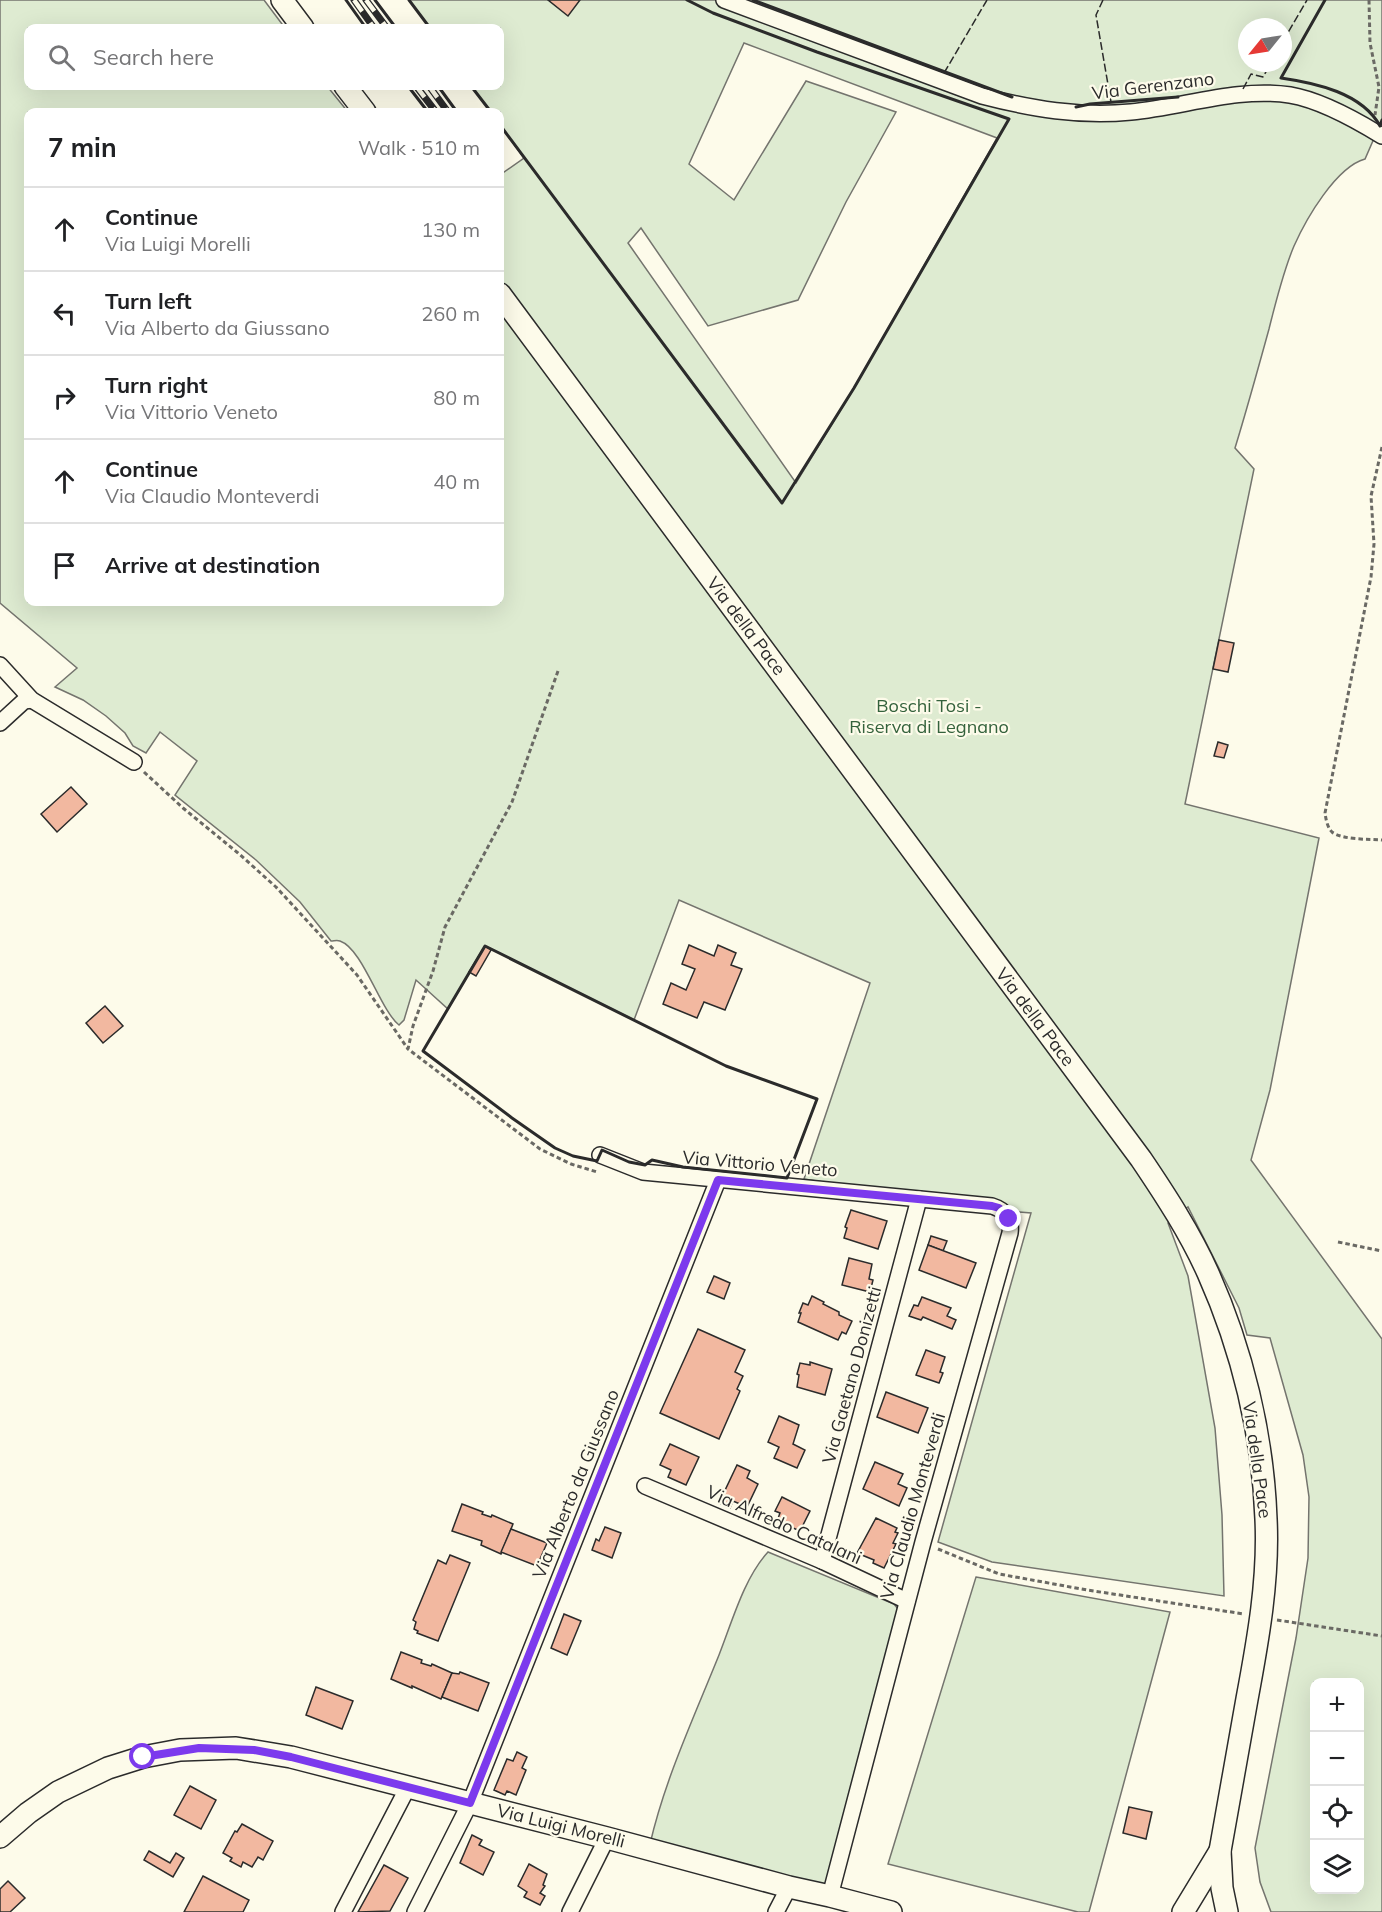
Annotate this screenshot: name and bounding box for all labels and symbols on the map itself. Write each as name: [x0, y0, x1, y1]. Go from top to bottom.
north arrow: [1238, 18, 1292, 72]
street label: Via Gerenzano: [1091, 67, 1215, 104]
street label: Via della Pace: [702, 572, 791, 680]
park label: Boschi Tosi - Riserva di Legnano: [849, 694, 1009, 738]
street label: Via della Pace: [991, 963, 1080, 1071]
street label: Via Vittorio Veneto: [682, 1145, 839, 1182]
route end: [995, 1205, 1021, 1231]
street label: Via Gaetano Donizetti: [817, 1284, 886, 1466]
street label: Via Alberto da Giussano: [527, 1386, 624, 1582]
street label: Via della Pace: [1238, 1400, 1277, 1520]
street label: Via Claudio Monteverdi: [875, 1410, 950, 1602]
street label: Via Alfredo Catalani: [703, 1480, 866, 1569]
route start: [129, 1743, 155, 1769]
street label: Via Luigi Morelli: [495, 1798, 628, 1853]

